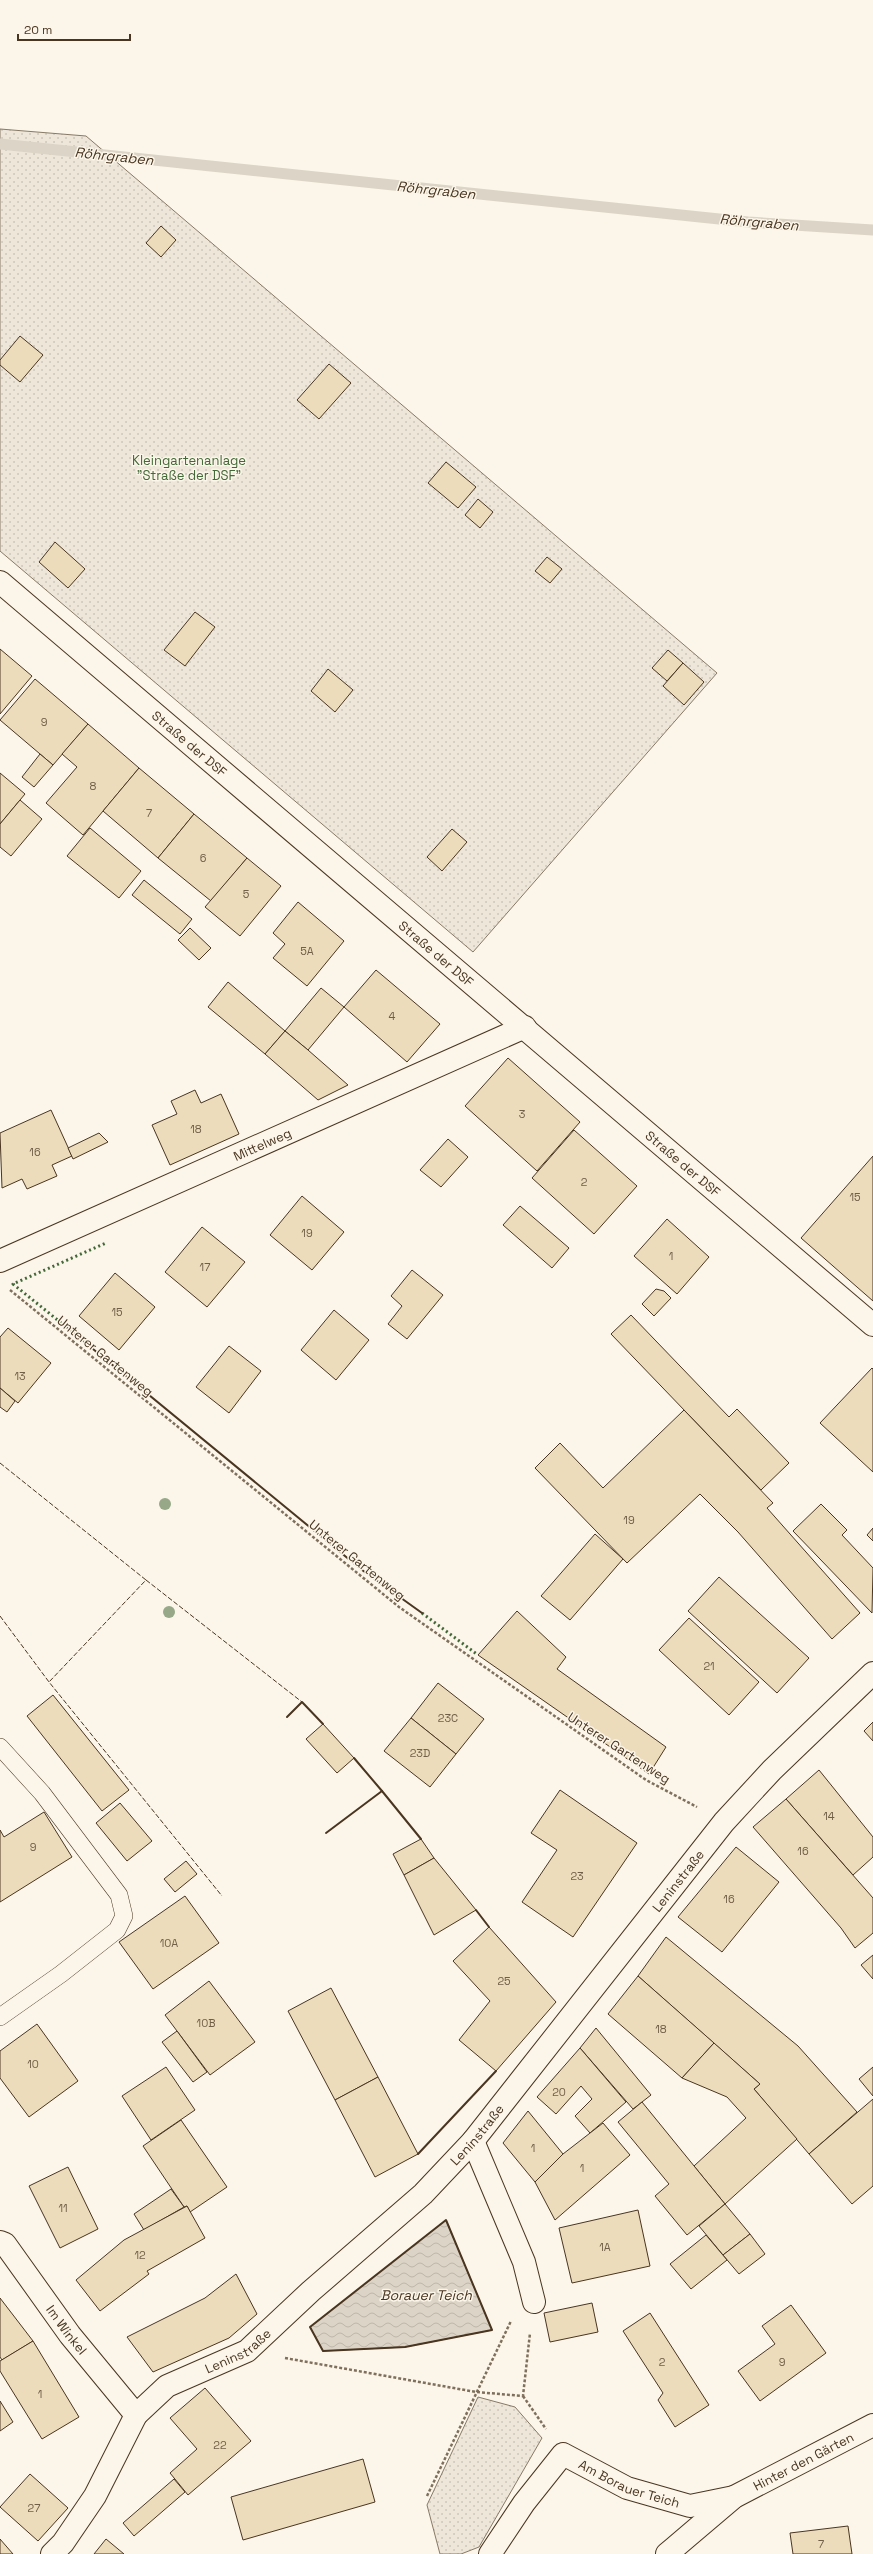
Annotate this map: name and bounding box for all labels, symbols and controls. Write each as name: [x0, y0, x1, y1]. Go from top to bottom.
scale bar: [18, 16, 130, 42]
text: 20 m: [24, 22, 52, 38]
water label: Röhrgraben: [74, 143, 155, 169]
water label: Röhrgraben: [396, 177, 477, 203]
water label: Röhrgraben: [719, 210, 800, 234]
park label: Kleingartenanlage "Straße der DSF": [132, 452, 246, 484]
street label: Straße der DSF: [149, 707, 231, 780]
house number: 9: [41, 715, 48, 729]
house number: 8: [90, 779, 97, 793]
house number: 7: [146, 806, 152, 820]
house number: 6: [200, 851, 207, 865]
house number: 5: [243, 887, 250, 901]
street label: Straße der DSF: [395, 917, 477, 990]
house number: 5A: [300, 944, 314, 958]
house number: 4: [389, 1009, 396, 1023]
house number: 3: [519, 1107, 526, 1121]
house number: 18: [190, 1122, 202, 1136]
street label: Mittelweg: [230, 1124, 294, 1165]
street label: Straße der DSF: [642, 1127, 724, 1200]
house number: 16: [29, 1145, 41, 1159]
house number: 2: [581, 1175, 588, 1189]
house number: 15: [849, 1190, 861, 1204]
house number: 19: [301, 1226, 313, 1240]
house number: 1: [669, 1249, 673, 1263]
house number: 17: [200, 1260, 210, 1274]
house number: 15: [111, 1305, 123, 1319]
street label: Unterer Gartenweg: [53, 1312, 157, 1400]
house number: 13: [14, 1369, 26, 1383]
house number: 19: [623, 1513, 635, 1527]
street label: Unterer Gartenweg: [305, 1516, 409, 1604]
house number: 21: [703, 1659, 715, 1673]
street label: Unterer Gartenweg: [564, 1708, 674, 1788]
house number: 23C: [438, 1711, 458, 1725]
house number: 23D: [410, 1746, 430, 1760]
house number: 14: [823, 1809, 835, 1823]
house number: 9: [30, 1840, 37, 1854]
house number: 16: [797, 1844, 809, 1858]
street label: Leninstraße: [648, 1846, 708, 1915]
house number: 23: [570, 1869, 584, 1883]
house number: 16: [723, 1892, 735, 1906]
house number: 10A: [160, 1936, 178, 1950]
house number: 25: [497, 1974, 511, 1988]
house number: 10B: [197, 2016, 215, 2030]
house number: 18: [655, 2022, 667, 2036]
house number: 10: [27, 2057, 39, 2071]
house number: 20: [552, 2085, 566, 2099]
street label: Leninstraße: [446, 2101, 507, 2169]
house number: 1: [531, 2141, 535, 2155]
house number: 1: [580, 2161, 584, 2175]
house number: 11: [58, 2201, 68, 2215]
house number: 1A: [599, 2240, 611, 2254]
house number: 12: [134, 2248, 146, 2262]
water label: Borauer Teich: [380, 2286, 472, 2304]
street label: Im Winkel: [43, 2302, 91, 2358]
street label: Leninstraße: [202, 2325, 274, 2377]
house number: 2: [659, 2355, 666, 2369]
house number: 9: [779, 2355, 786, 2369]
house number: 1: [38, 2387, 42, 2401]
street label: Hinter den Gärten: [750, 2428, 857, 2494]
house number: 22: [213, 2438, 227, 2452]
street label: Am Borauer Teich: [576, 2455, 682, 2511]
house number: 27: [28, 2501, 40, 2515]
house number: 7: [818, 2537, 824, 2551]

